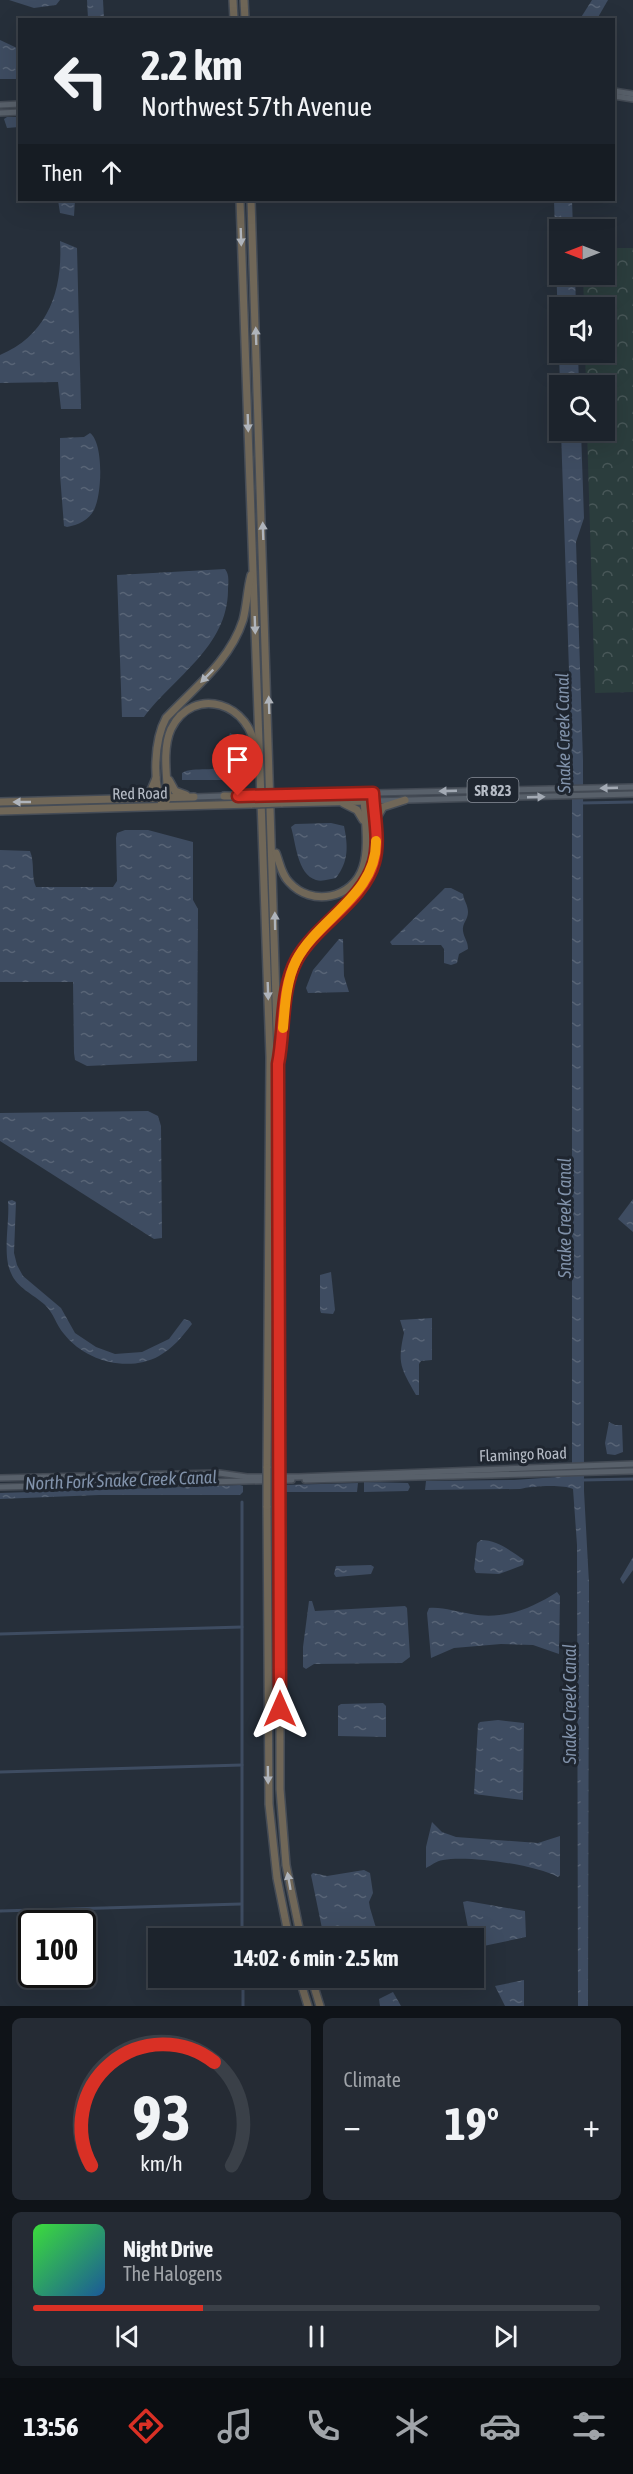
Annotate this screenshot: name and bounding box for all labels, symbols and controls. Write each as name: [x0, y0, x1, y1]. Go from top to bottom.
text: 2.2 km: [141, 41, 242, 89]
icon: left: [42, 42, 120, 120]
text: Northwest 57th Avenue: [141, 91, 372, 122]
icon: ahead: [95, 156, 128, 189]
text: Then: [42, 160, 83, 186]
north arrow: [549, 219, 615, 285]
map controls: [549, 219, 615, 441]
one-way arrow: [237, 228, 246, 247]
button: sound: [549, 297, 615, 363]
one-way arrow: [252, 326, 261, 345]
button: search: [549, 375, 615, 441]
one-way arrow: [243, 414, 252, 433]
one-way arrow: [258, 521, 268, 540]
one-way arrow: [250, 615, 260, 634]
one-way arrow: [200, 668, 214, 683]
water label: Snake Creek Canal: [551, 673, 575, 794]
one-way arrow: [264, 695, 273, 714]
pin: [212, 734, 263, 796]
icon: arrive: [221, 743, 254, 776]
road number: SR 823: [468, 778, 518, 802]
one-way arrow: [600, 783, 619, 792]
street label: Red Road: [112, 784, 168, 802]
one-way arrow: [439, 786, 458, 796]
one-way arrow: [526, 792, 545, 802]
one-way arrow: [12, 797, 31, 807]
one-way arrow: [270, 912, 280, 931]
one-way arrow: [263, 981, 272, 1000]
water label: Snake Creek Canal: [554, 1158, 575, 1279]
street label: Flamingo Road: [479, 1443, 567, 1466]
water label: North Fork Snake Creek Canal: [25, 1466, 217, 1494]
water label: Snake Creek Canal: [559, 1644, 580, 1765]
position arrow: [248, 1677, 312, 1741]
one-way arrow: [263, 1765, 273, 1784]
one-way arrow: [284, 1871, 293, 1890]
speed limit sign: 100: [18, 1910, 96, 1988]
text: 14:02 · 6 min · 2.5 km: [233, 1945, 399, 1971]
text: Climate: [344, 2068, 401, 2091]
text: 93: [132, 2082, 191, 2153]
text: 19°: [444, 2098, 499, 2150]
text: −: [344, 2106, 361, 2144]
text: +: [583, 2106, 600, 2144]
text: km/h: [140, 2151, 183, 2176]
text: Night Drive: [123, 2236, 213, 2262]
text: The Halogens: [123, 2262, 222, 2285]
icon: previous: [111, 2320, 144, 2353]
icon: pause: [300, 2320, 333, 2353]
icon: next: [489, 2320, 522, 2353]
icon: directions: [125, 2405, 167, 2447]
icon: music: [214, 2405, 256, 2447]
icon: phone: [302, 2405, 344, 2447]
icon: climate: [391, 2405, 433, 2447]
icon: car: [479, 2405, 521, 2447]
icon: filters: [568, 2405, 610, 2447]
text: 13:56: [23, 2411, 79, 2442]

